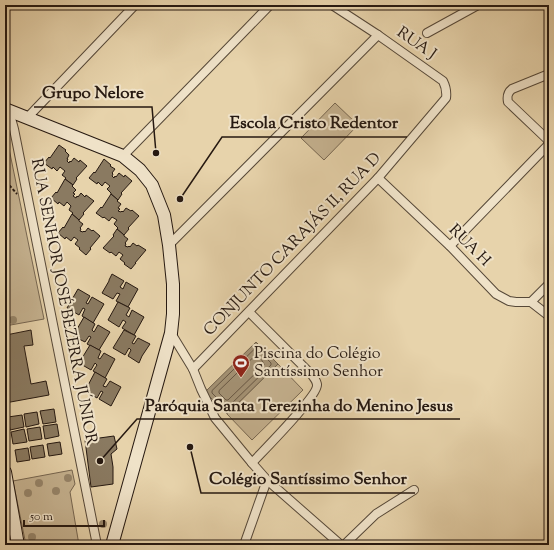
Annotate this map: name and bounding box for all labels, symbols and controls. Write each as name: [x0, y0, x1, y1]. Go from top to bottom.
street label: RUA J: [392, 22, 441, 66]
callout: Grupo Nelore: [34, 78, 152, 107]
text: Grupo Nelore: [42, 82, 144, 106]
callout: Escola Cristo Redentor: [222, 108, 407, 137]
text: Escola Cristo Redentor: [230, 112, 399, 136]
street label: CONJUNTO CARAJÁS II, RUA D: [199, 148, 387, 342]
street label: RUA SENHOR JOSÉ BEZERRA JÚNIOR: [24, 156, 103, 448]
street label: RUA H: [443, 220, 496, 273]
place label: Piscina do Colégio Santíssimo Senhor: [254, 343, 383, 384]
sports icon: Piscina do Colégio Santíssimo Senhor: [231, 353, 251, 378]
callout: Paróquia Santa Terezinha do Menino Jesus: [137, 390, 460, 419]
text: Paróquia Santa Terezinha do Menino Jesus: [145, 395, 453, 419]
callout: Colégio Santíssimo Senhor: [201, 464, 415, 493]
text: Colégio Santíssimo Senhor: [209, 468, 408, 492]
scale bar: [24, 502, 104, 528]
text: 50 m: [29, 508, 53, 526]

